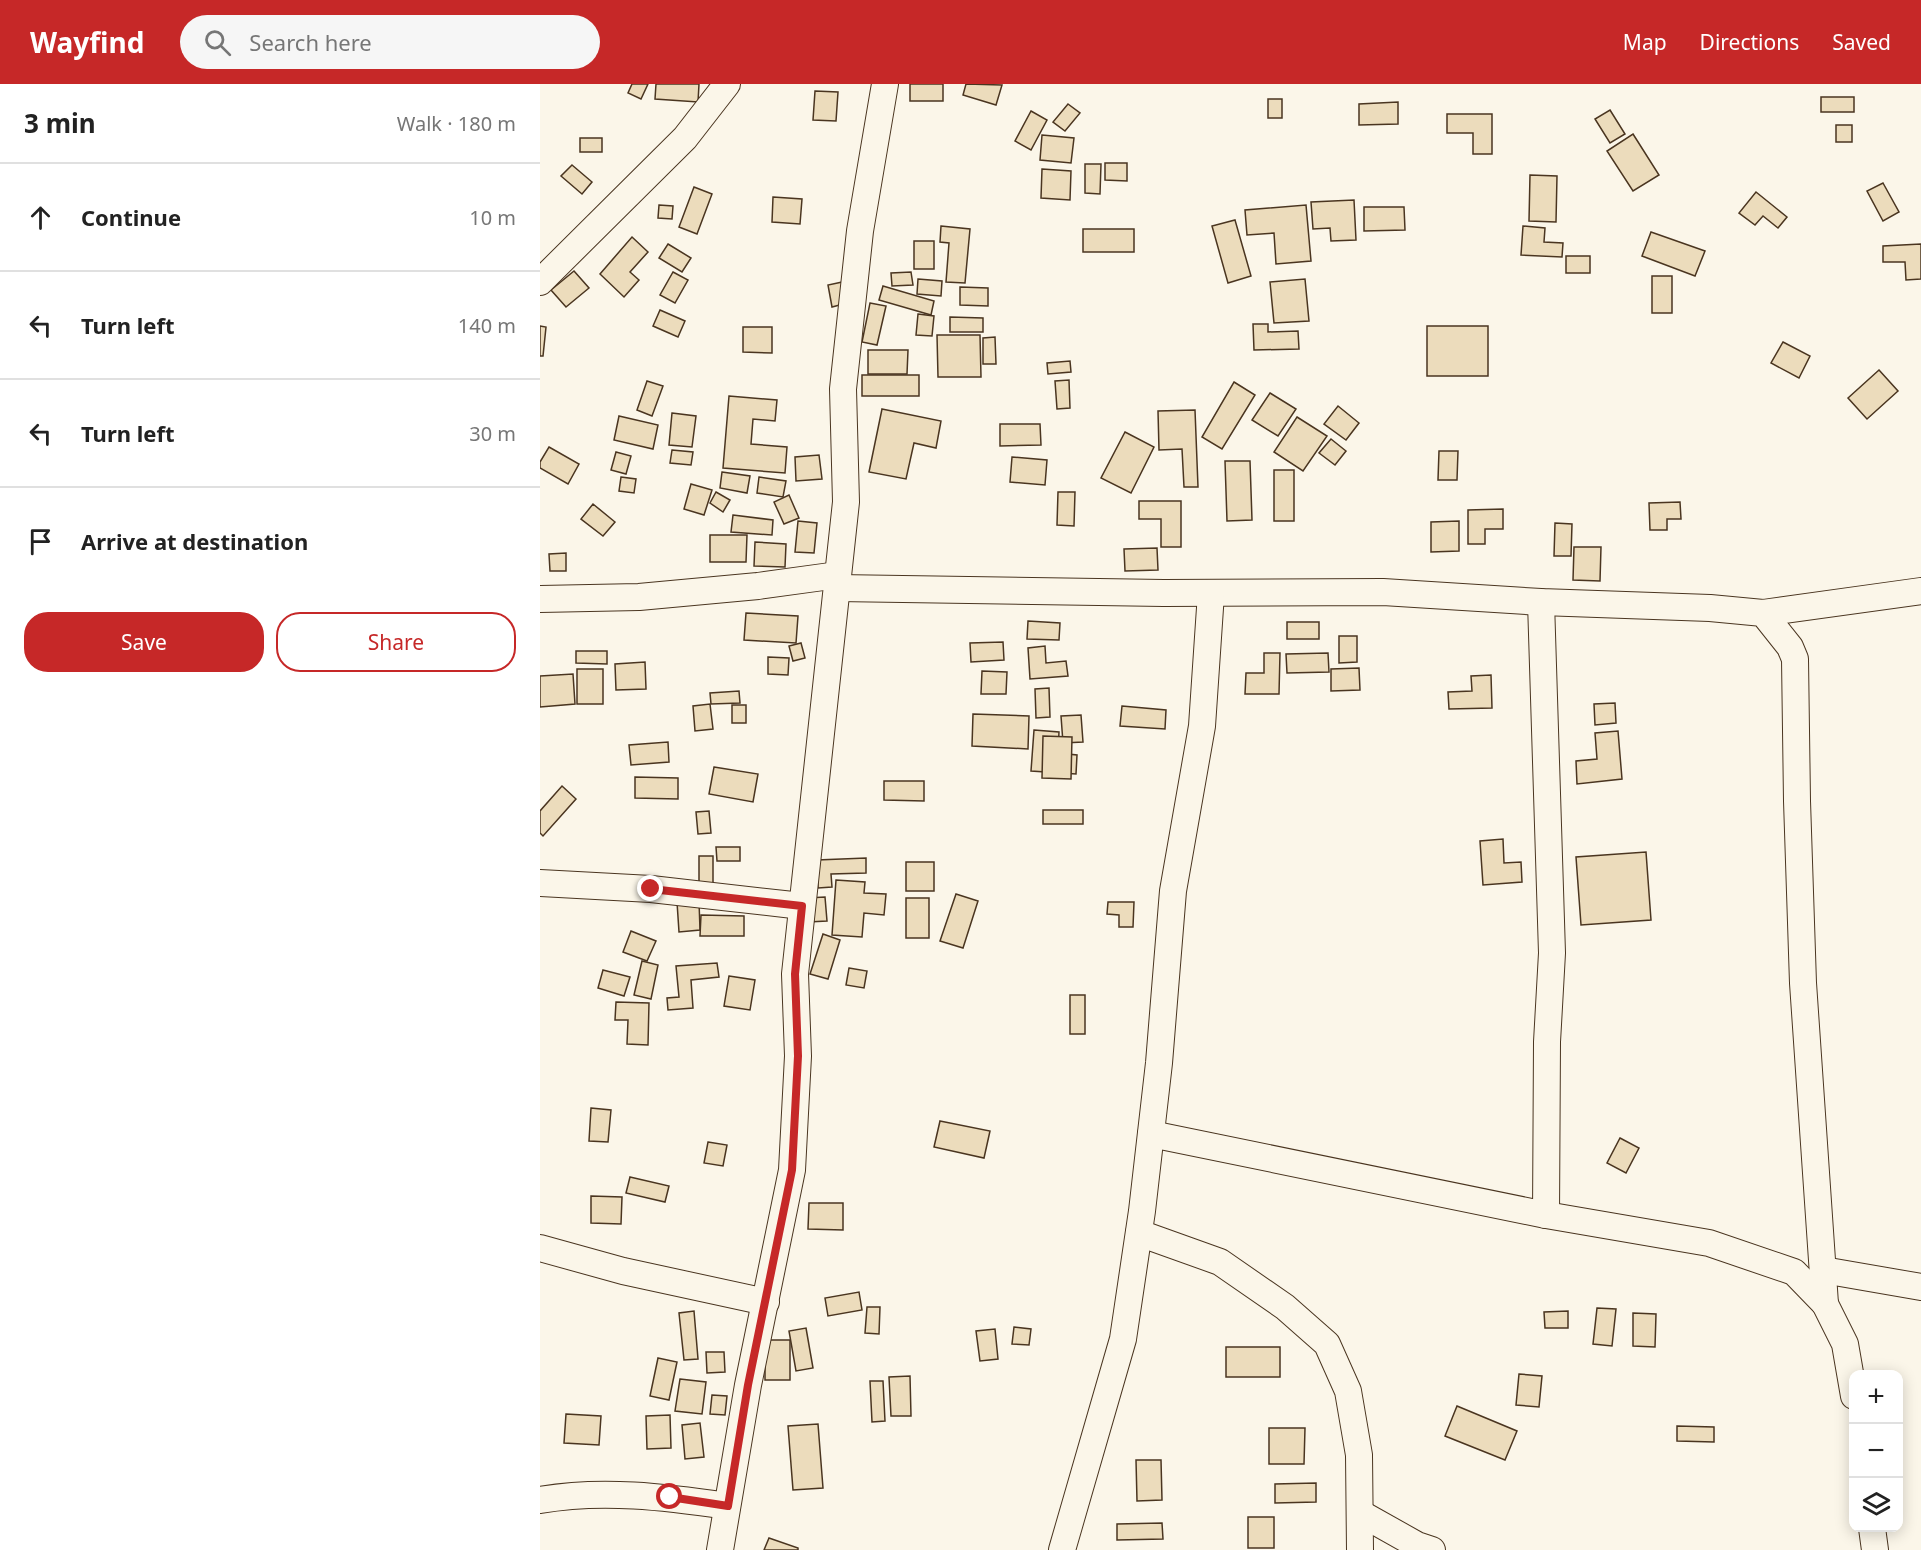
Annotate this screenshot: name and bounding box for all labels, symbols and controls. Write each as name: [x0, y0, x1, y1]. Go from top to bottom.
search box: [180, 15, 600, 69]
text: Wayfind: [30, 23, 144, 61]
icon: search: [201, 26, 234, 59]
text: Search here: [249, 27, 372, 57]
text: Map: [1623, 28, 1667, 56]
text: Directions: [1700, 28, 1799, 56]
text: Saved: [1832, 28, 1891, 56]
text: 3 min: [24, 105, 96, 141]
text: Walk · 180 m: [397, 110, 516, 137]
icon: ahead: [24, 201, 57, 234]
text: Continue: [81, 202, 181, 232]
text: 10 m: [469, 204, 516, 231]
icon: left: [24, 309, 57, 342]
text: Turn left: [81, 310, 175, 340]
text: 140 m: [458, 312, 516, 339]
icon: left: [24, 417, 57, 450]
text: Turn left: [81, 418, 175, 448]
text: 30 m: [469, 420, 516, 447]
icon: arrive: [24, 525, 57, 558]
text: Arrive at destination: [81, 526, 308, 556]
button: Save: [24, 612, 264, 672]
button: Share: [276, 612, 516, 672]
route end: [637, 875, 663, 901]
map controls: [1849, 1370, 1903, 1532]
button: +: [1849, 1370, 1903, 1424]
button: −: [1849, 1424, 1903, 1478]
button: layers: [1849, 1478, 1903, 1532]
route start: [656, 1483, 682, 1509]

